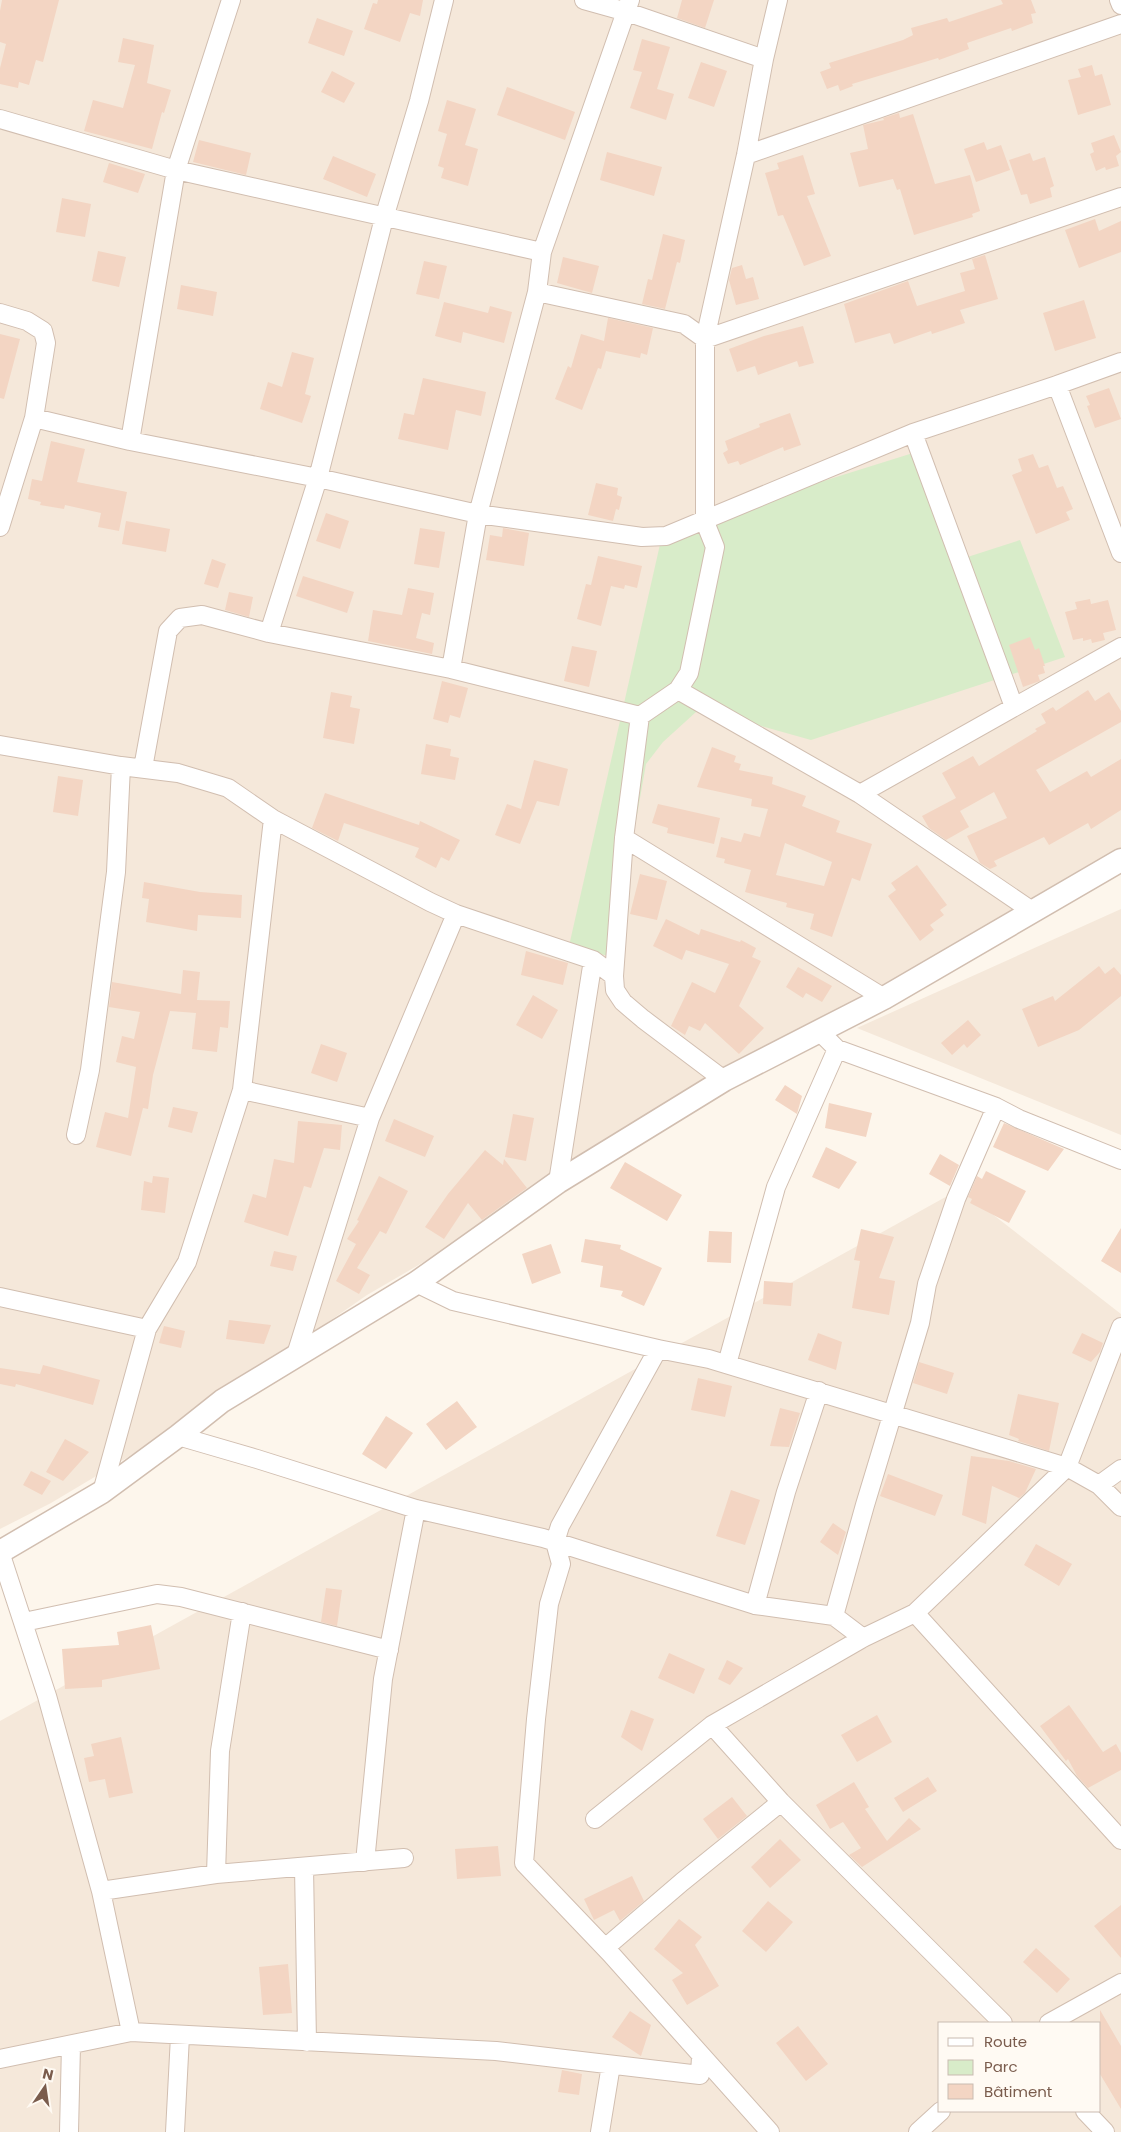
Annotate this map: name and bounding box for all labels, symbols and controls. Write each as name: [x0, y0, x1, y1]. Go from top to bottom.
legend: [938, 2022, 1101, 2112]
text: Route: [984, 2031, 1027, 2052]
text: Parc: [984, 2056, 1018, 2077]
north arrow: [20, 2062, 70, 2112]
text: N: [41, 2063, 55, 2085]
text: Bâtiment: [984, 2081, 1052, 2102]

